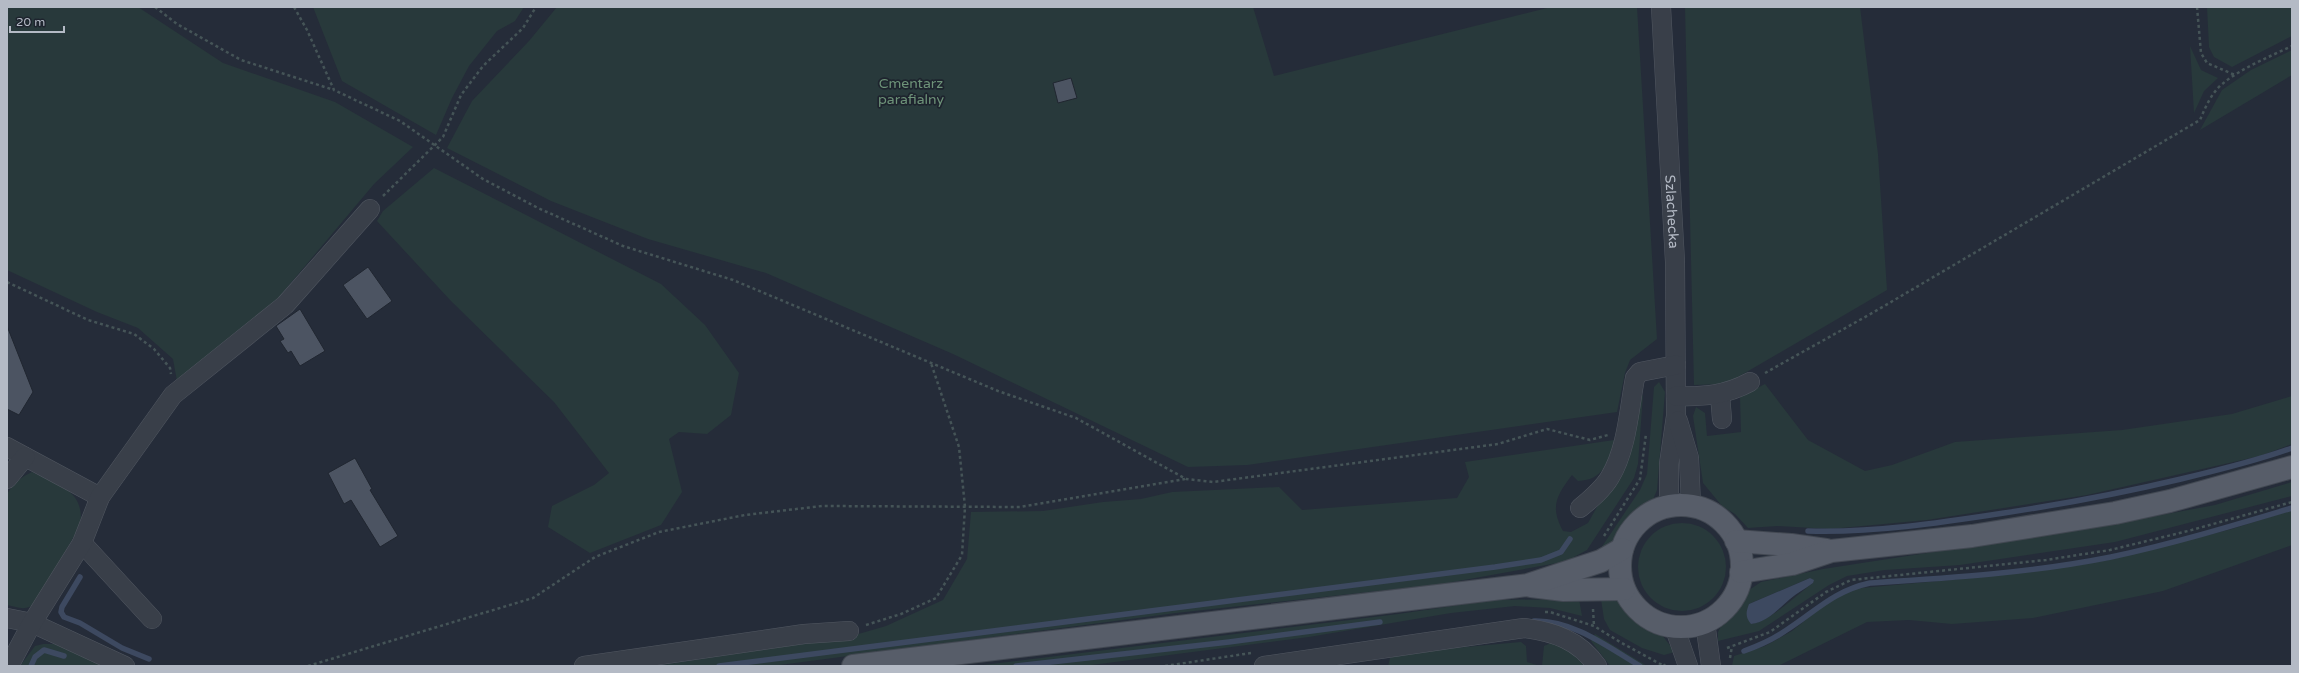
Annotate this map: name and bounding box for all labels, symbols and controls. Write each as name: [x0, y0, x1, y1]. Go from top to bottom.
scale bar: [10, 8, 64, 34]
text: 20 m: [16, 15, 45, 29]
park label: Cmentarz parafialny: [878, 75, 944, 108]
street label: Szlachecka: [1661, 174, 1682, 249]

